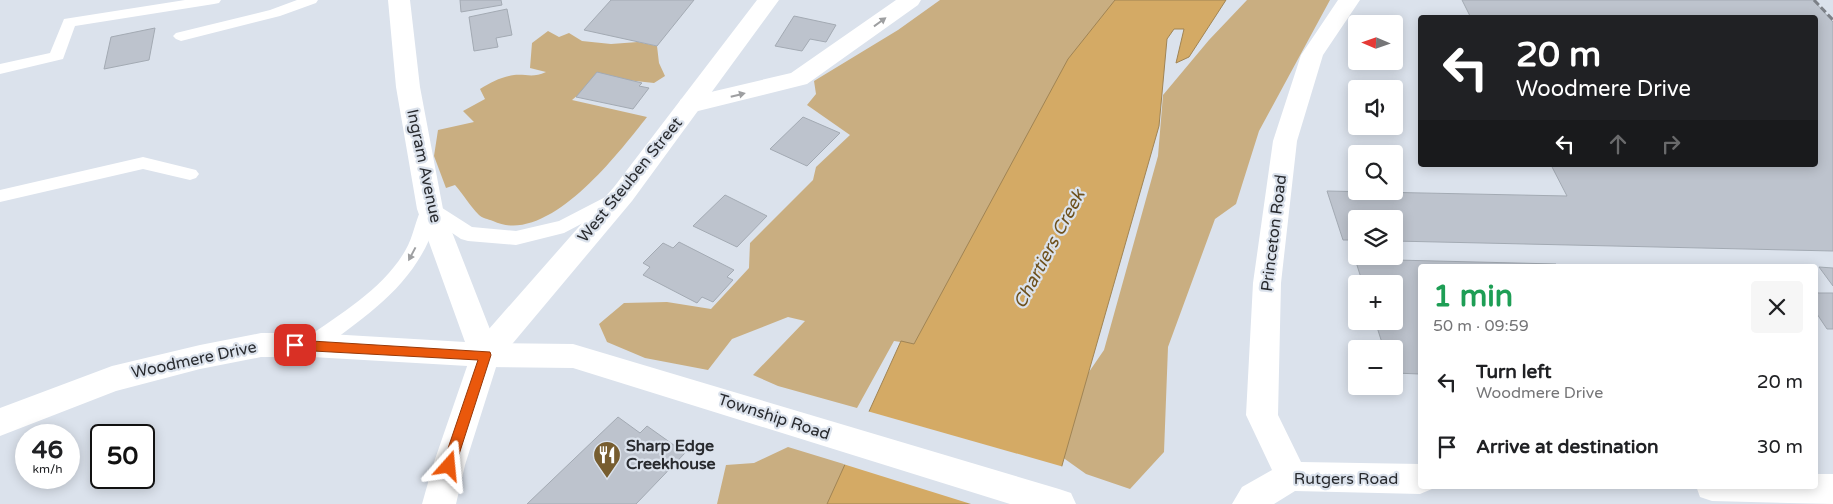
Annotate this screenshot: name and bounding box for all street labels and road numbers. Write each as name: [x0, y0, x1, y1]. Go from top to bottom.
street label: Ingram Avenue: [402, 107, 446, 225]
street label: West Steuben Street: [573, 113, 687, 247]
street label: Princeton Road: [1257, 173, 1291, 293]
street label: Woodmere Drive: [130, 337, 258, 383]
street label: Township Road: [715, 389, 833, 445]
street label: Rutgers Road: [1294, 469, 1398, 489]

